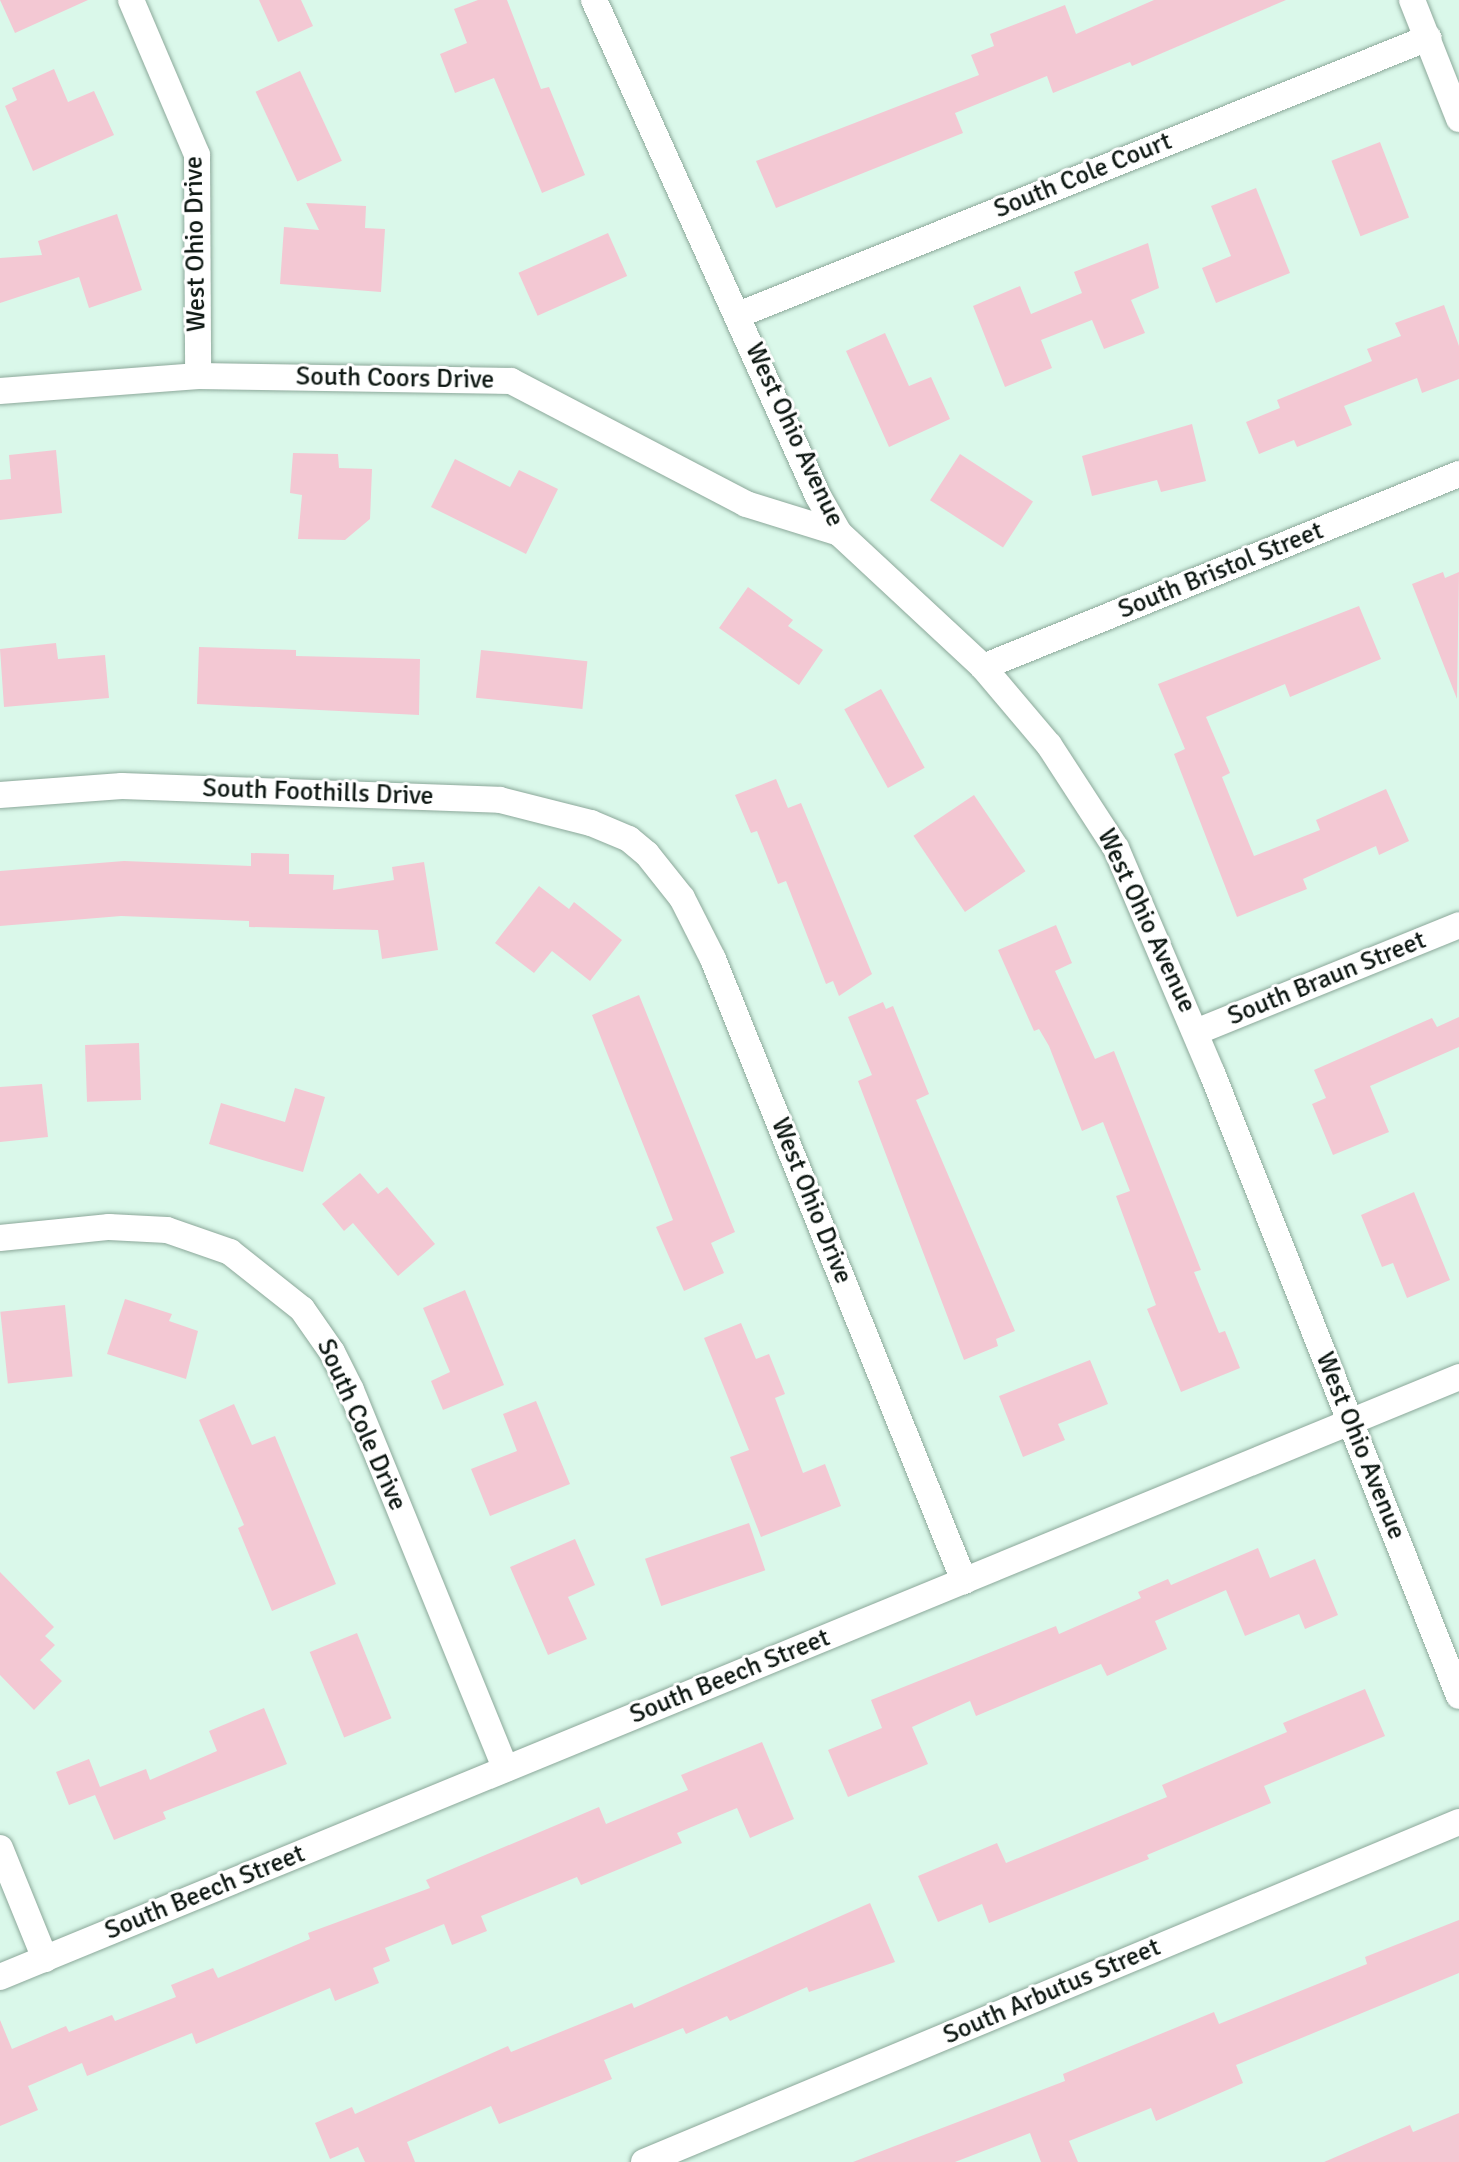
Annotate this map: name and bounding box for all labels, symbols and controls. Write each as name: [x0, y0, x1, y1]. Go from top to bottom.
street label: South Cole Court: [990, 126, 1176, 226]
street label: West Ohio Drive: [179, 156, 213, 332]
street label: West Ohio Avenue: [738, 338, 850, 532]
street label: South Coors Drive: [295, 362, 495, 396]
street label: South Bristol Street: [1114, 516, 1328, 626]
street label: South Foothills Drive: [202, 773, 434, 813]
street label: West Ohio Avenue: [1090, 824, 1202, 1018]
street label: South Braun Street: [1223, 925, 1431, 1033]
street label: West Ohio Drive: [764, 1114, 858, 1288]
street label: South Cole Drive: [309, 1334, 413, 1516]
street label: West Ohio Avenue: [1308, 1348, 1412, 1544]
street label: South Beech Street: [626, 1623, 834, 1731]
street label: South Beech Street: [101, 1839, 309, 1947]
street label: South Arbutus Street: [939, 1932, 1165, 2052]

